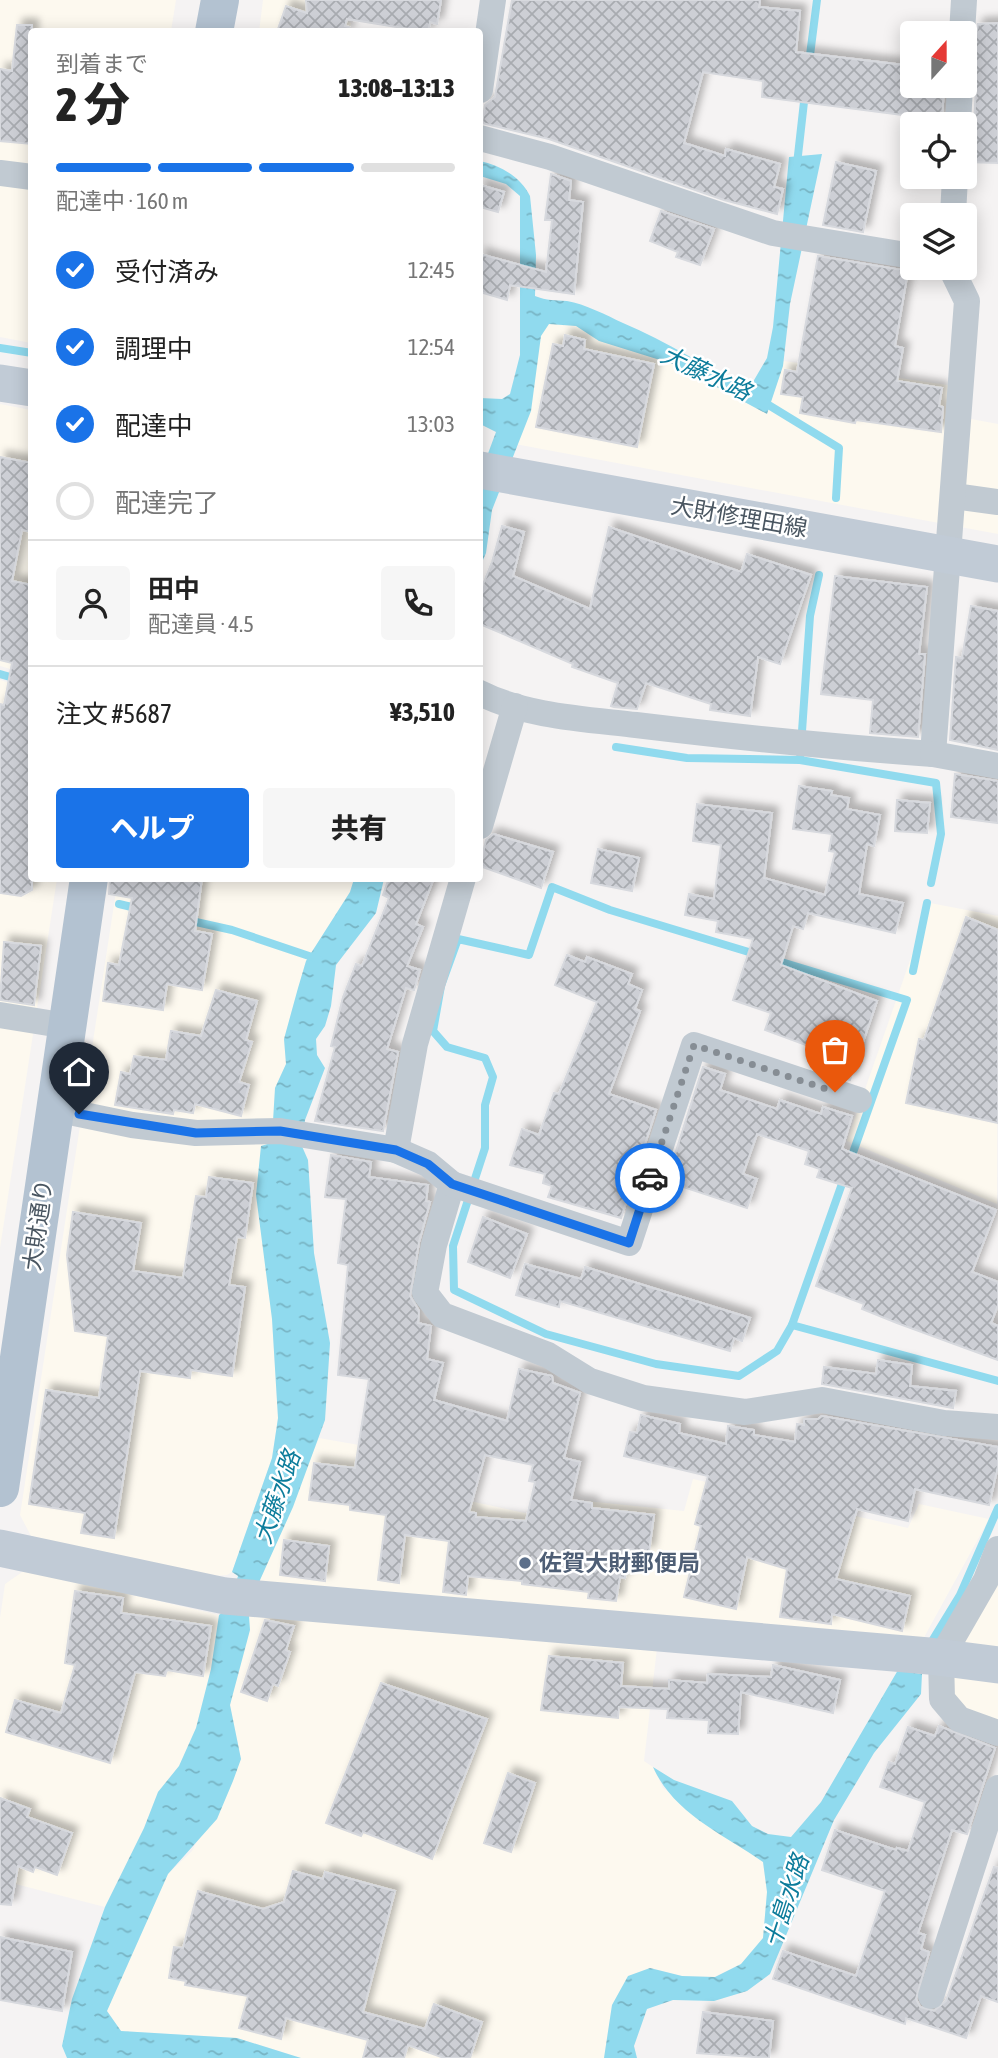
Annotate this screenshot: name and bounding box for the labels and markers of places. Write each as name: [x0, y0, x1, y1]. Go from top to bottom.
pin: [805, 1020, 865, 1092]
pin: [49, 1042, 109, 1114]
place label: 佐賀大財郵便局: [539, 1550, 700, 1576]
marker: 佐賀大財郵便局: [517, 1555, 533, 1571]

